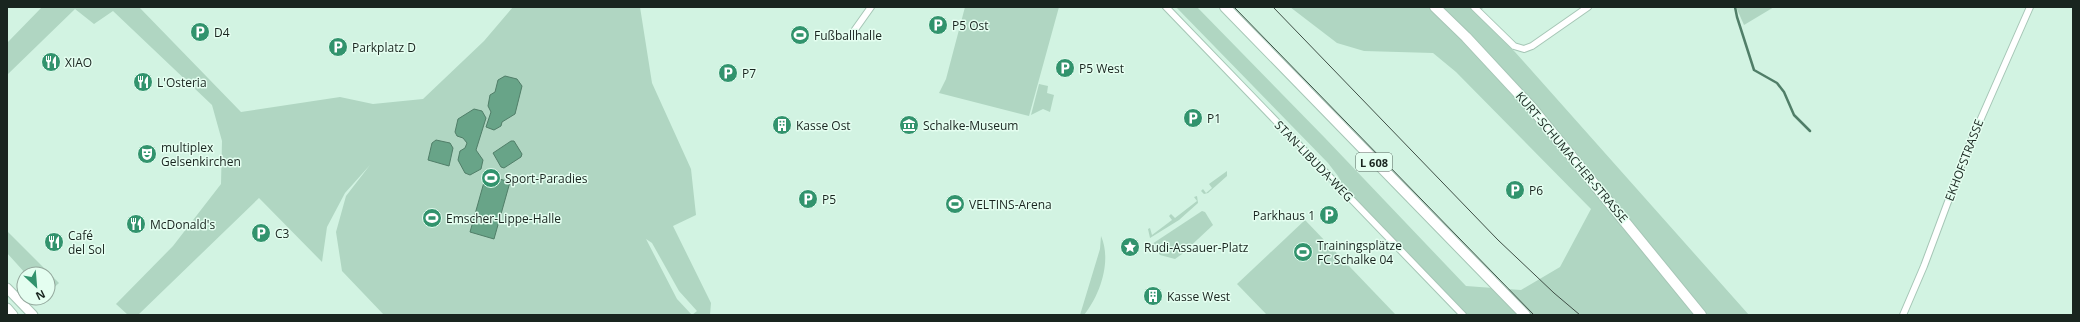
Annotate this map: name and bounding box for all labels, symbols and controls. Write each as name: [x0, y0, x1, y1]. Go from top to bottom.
parking icon: P5 Ost: [927, 14, 949, 36]
place label: P5 Ost: [952, 17, 989, 34]
parking icon: D4: [189, 21, 211, 43]
place label: D4: [214, 24, 230, 41]
sports icon: Fußballhalle: [789, 24, 811, 46]
place label: Fußballhalle: [814, 27, 882, 44]
parking icon: Parkplatz D: [327, 36, 349, 58]
place label: Parkplatz D: [352, 39, 416, 56]
restaurant icon: XIAO: [40, 51, 62, 73]
place label: XIAO: [65, 54, 92, 71]
parking icon: P5 West: [1054, 57, 1076, 79]
place label: P5 West: [1079, 60, 1124, 77]
parking icon: P7: [717, 62, 739, 84]
place label: P7: [742, 65, 756, 82]
restaurant icon: L'Osteria: [132, 71, 154, 93]
place label: L'Osteria: [157, 74, 207, 91]
street label: KURT-SCHUMACHER-STRASSE: [1512, 88, 1632, 226]
parking icon: P1: [1182, 107, 1204, 129]
place label: P1: [1207, 110, 1221, 127]
building icon: Kasse Ost: [771, 114, 793, 136]
museum icon: Schalke-Museum: [898, 114, 920, 136]
place label: Kasse Ost: [796, 117, 851, 134]
place label: Schalke-Museum: [923, 117, 1018, 134]
street label: STAN-LIBUDA-WEG: [1271, 117, 1357, 205]
street label: EKHOFSTRASSE: [1941, 117, 1987, 203]
place label: multiplex Gelsenkirchen: [161, 139, 241, 170]
theatre icon: multiplex Gelsenkirchen: [136, 143, 158, 165]
road number: L 608: [1356, 153, 1392, 171]
sports icon: Sport-Paradies: [480, 167, 502, 189]
place label: Sport-Paradies: [505, 170, 588, 187]
parking icon: P6: [1504, 179, 1526, 201]
place label: P6: [1529, 182, 1543, 199]
parking icon: P5: [797, 188, 819, 210]
place label: P5: [822, 191, 836, 208]
sports icon: VELTINS-Arena: [944, 193, 966, 215]
place label: VELTINS-Arena: [969, 196, 1052, 213]
parking icon: Parkhaus 1: [1318, 204, 1340, 226]
sports icon: Emscher-Lippe-Halle: [421, 207, 443, 229]
place label: Parkhaus 1: [1253, 207, 1315, 224]
place label: Emscher-Lippe-Halle: [446, 210, 561, 227]
restaurant icon: McDonald's: [125, 213, 147, 235]
place label: McDonald's: [150, 216, 215, 233]
parking icon: C3: [250, 222, 272, 244]
place label: C3: [275, 225, 290, 242]
place label: Café del Sol: [68, 227, 105, 258]
restaurant icon: Café del Sol: [43, 231, 65, 253]
place icon: Rudi-Assauer-Platz: [1119, 236, 1141, 258]
place label: Trainingsplätze FC Schalke 04: [1317, 237, 1402, 268]
place label: Rudi-Assauer-Platz: [1144, 239, 1249, 256]
sports icon: Trainingsplätze FC Schalke 04: [1292, 241, 1314, 263]
north arrow: [16, 266, 56, 306]
building icon: Kasse West: [1142, 285, 1164, 307]
text: N: [33, 287, 48, 304]
place label: Kasse West: [1167, 288, 1230, 305]

